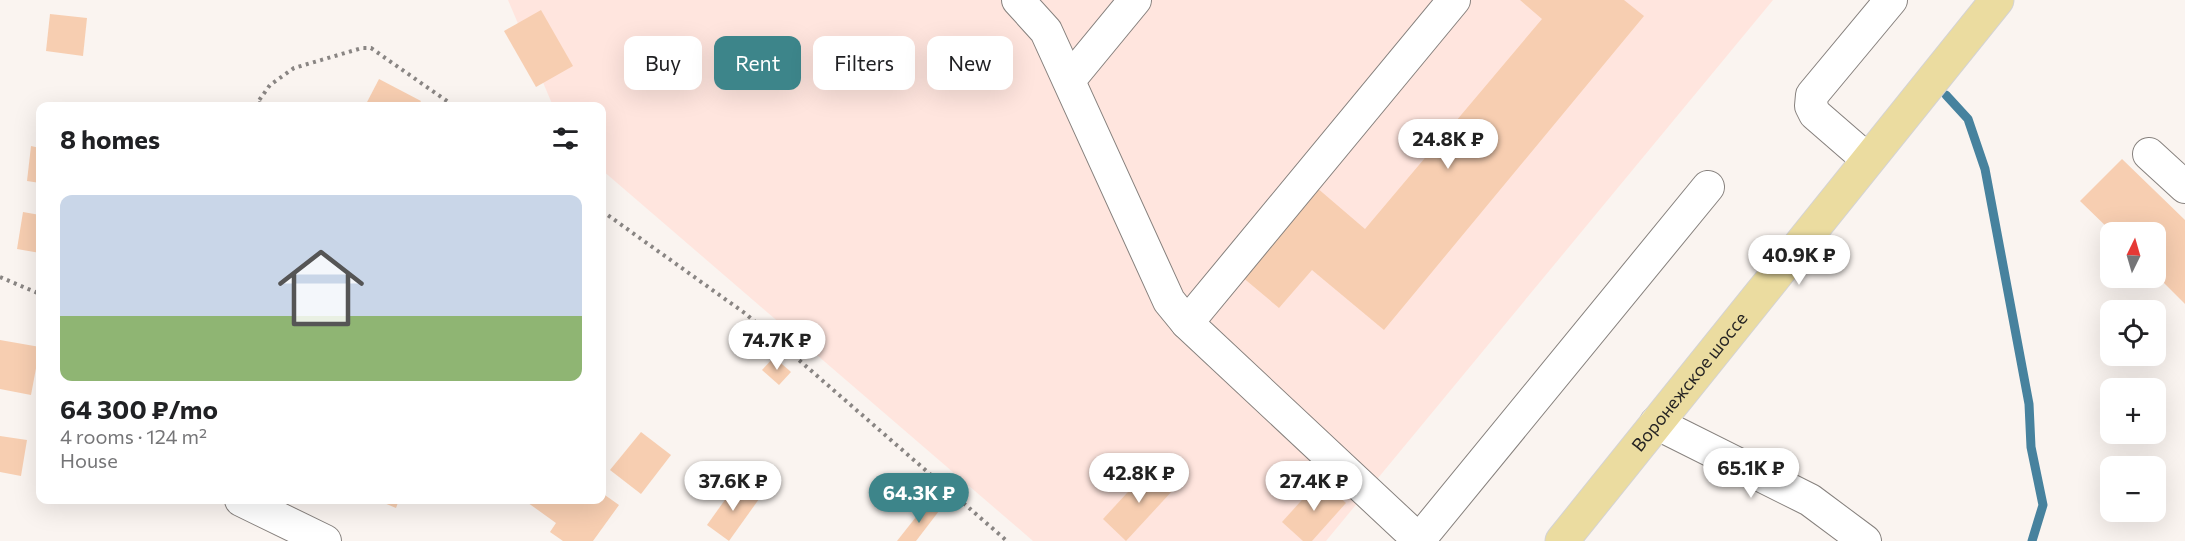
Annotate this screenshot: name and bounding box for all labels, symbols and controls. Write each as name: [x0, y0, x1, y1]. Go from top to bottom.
chip: Buy: [624, 36, 702, 90]
chip: Rent: [714, 36, 801, 90]
chip: Filters: [813, 36, 915, 90]
chip: New: [927, 36, 1013, 90]
pin: 24.8K ₽: [1393, 119, 1503, 170]
icon: filters: [549, 122, 582, 155]
text: 8 homes: [60, 123, 160, 154]
text: 24.8K ₽: [1412, 126, 1484, 150]
north arrow: [2100, 222, 2166, 288]
map controls: [2100, 222, 2166, 522]
icon: home: [267, 234, 375, 342]
pin: 40.9K ₽: [1744, 235, 1854, 286]
text: 40.9K ₽: [1762, 242, 1836, 266]
button: locate: [2100, 300, 2166, 366]
street label: Воронежское шоссе: [1627, 307, 1752, 455]
pin: 74.7K ₽: [722, 320, 832, 371]
text: 74.7K ₽: [742, 327, 812, 351]
button: +: [2100, 378, 2166, 444]
text: 64 300 ₽/mo: [60, 393, 218, 424]
text: 4 rooms · 124 m²: [60, 424, 207, 448]
text: House: [60, 448, 118, 472]
pin: 65.1K ₽: [1696, 448, 1806, 499]
pin: 42.8K ₽: [1084, 453, 1194, 504]
text: 65.1K ₽: [1717, 455, 1785, 479]
button: −: [2100, 456, 2166, 522]
text: 42.8K ₽: [1103, 460, 1175, 484]
pin: 37.6K ₽: [678, 461, 788, 512]
pin: 27.4K ₽: [1259, 461, 1369, 512]
text: 37.6K ₽: [698, 468, 768, 492]
text: 27.4K ₽: [1279, 468, 1349, 492]
pin: 64.3K ₽: [864, 473, 974, 524]
text: 64.3K ₽: [883, 480, 955, 504]

